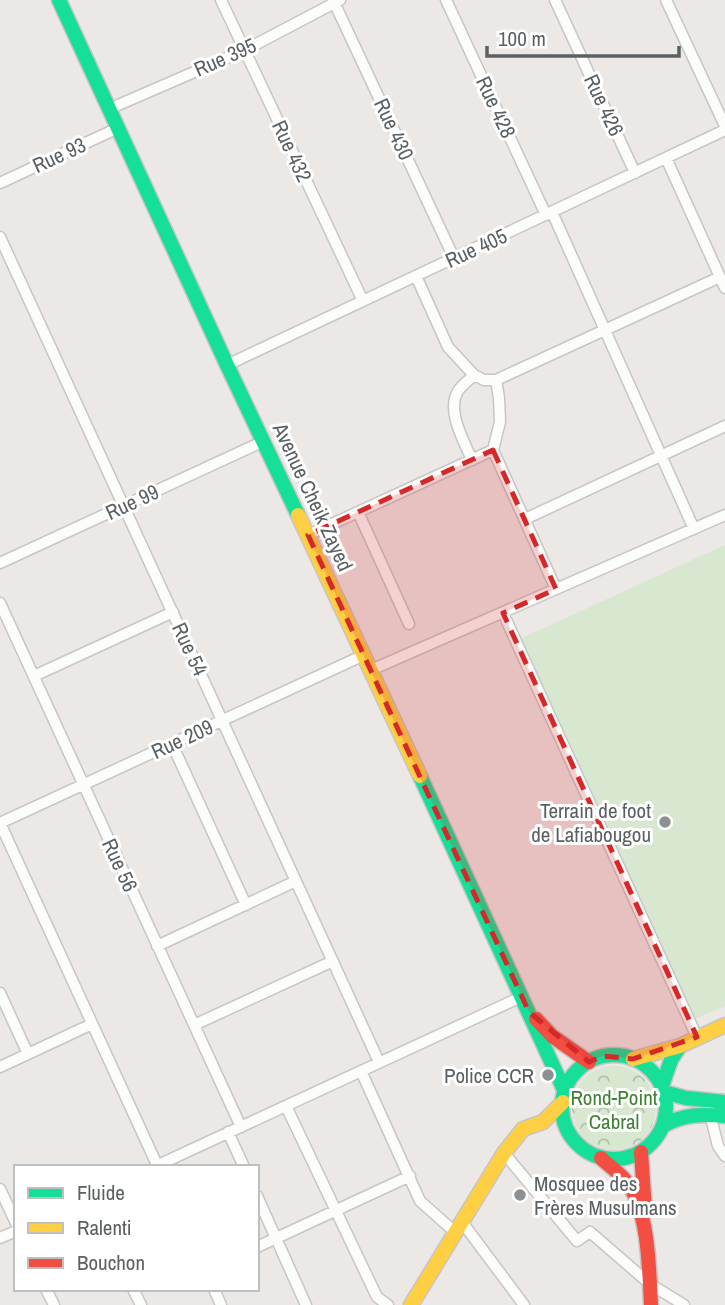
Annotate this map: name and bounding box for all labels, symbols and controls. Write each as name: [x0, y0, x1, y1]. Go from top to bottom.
scale bar: [487, 14, 680, 58]
text: 100 m: [498, 24, 546, 53]
street label: Rue 395: [189, 31, 261, 83]
street label: Rue 426: [577, 69, 631, 141]
street label: Rue 428: [469, 71, 523, 143]
street label: Rue 430: [367, 93, 421, 165]
street label: Rue 432: [265, 115, 319, 187]
street label: Rue 93: [28, 130, 90, 180]
street label: Rue 405: [440, 221, 512, 275]
street label: Avenue Cheik Zayed: [266, 417, 360, 576]
street label: Rue 99: [101, 477, 163, 527]
street label: Rue 54: [165, 618, 215, 681]
street label: Rue 209: [146, 712, 218, 766]
place label: Terrain de foot de Lafiabougou: [531, 796, 651, 849]
marker: Terrain de foot de Lafiabougou: [657, 814, 673, 830]
street label: Rue 56: [95, 834, 145, 896]
place label: Police CCR: [444, 1061, 534, 1090]
marker: Police CCR: [540, 1067, 556, 1083]
park label: Rond-Point Cabral: [570, 1083, 658, 1136]
legend: [14, 1165, 259, 1291]
place label: Mosquee des Frères Musulmans: [534, 1169, 677, 1222]
text: Fluide: [77, 1178, 125, 1207]
marker: Mosquee des Frères Musulmans: [512, 1187, 528, 1203]
text: Ralenti: [77, 1213, 132, 1242]
text: Bouchon: [77, 1248, 145, 1277]

